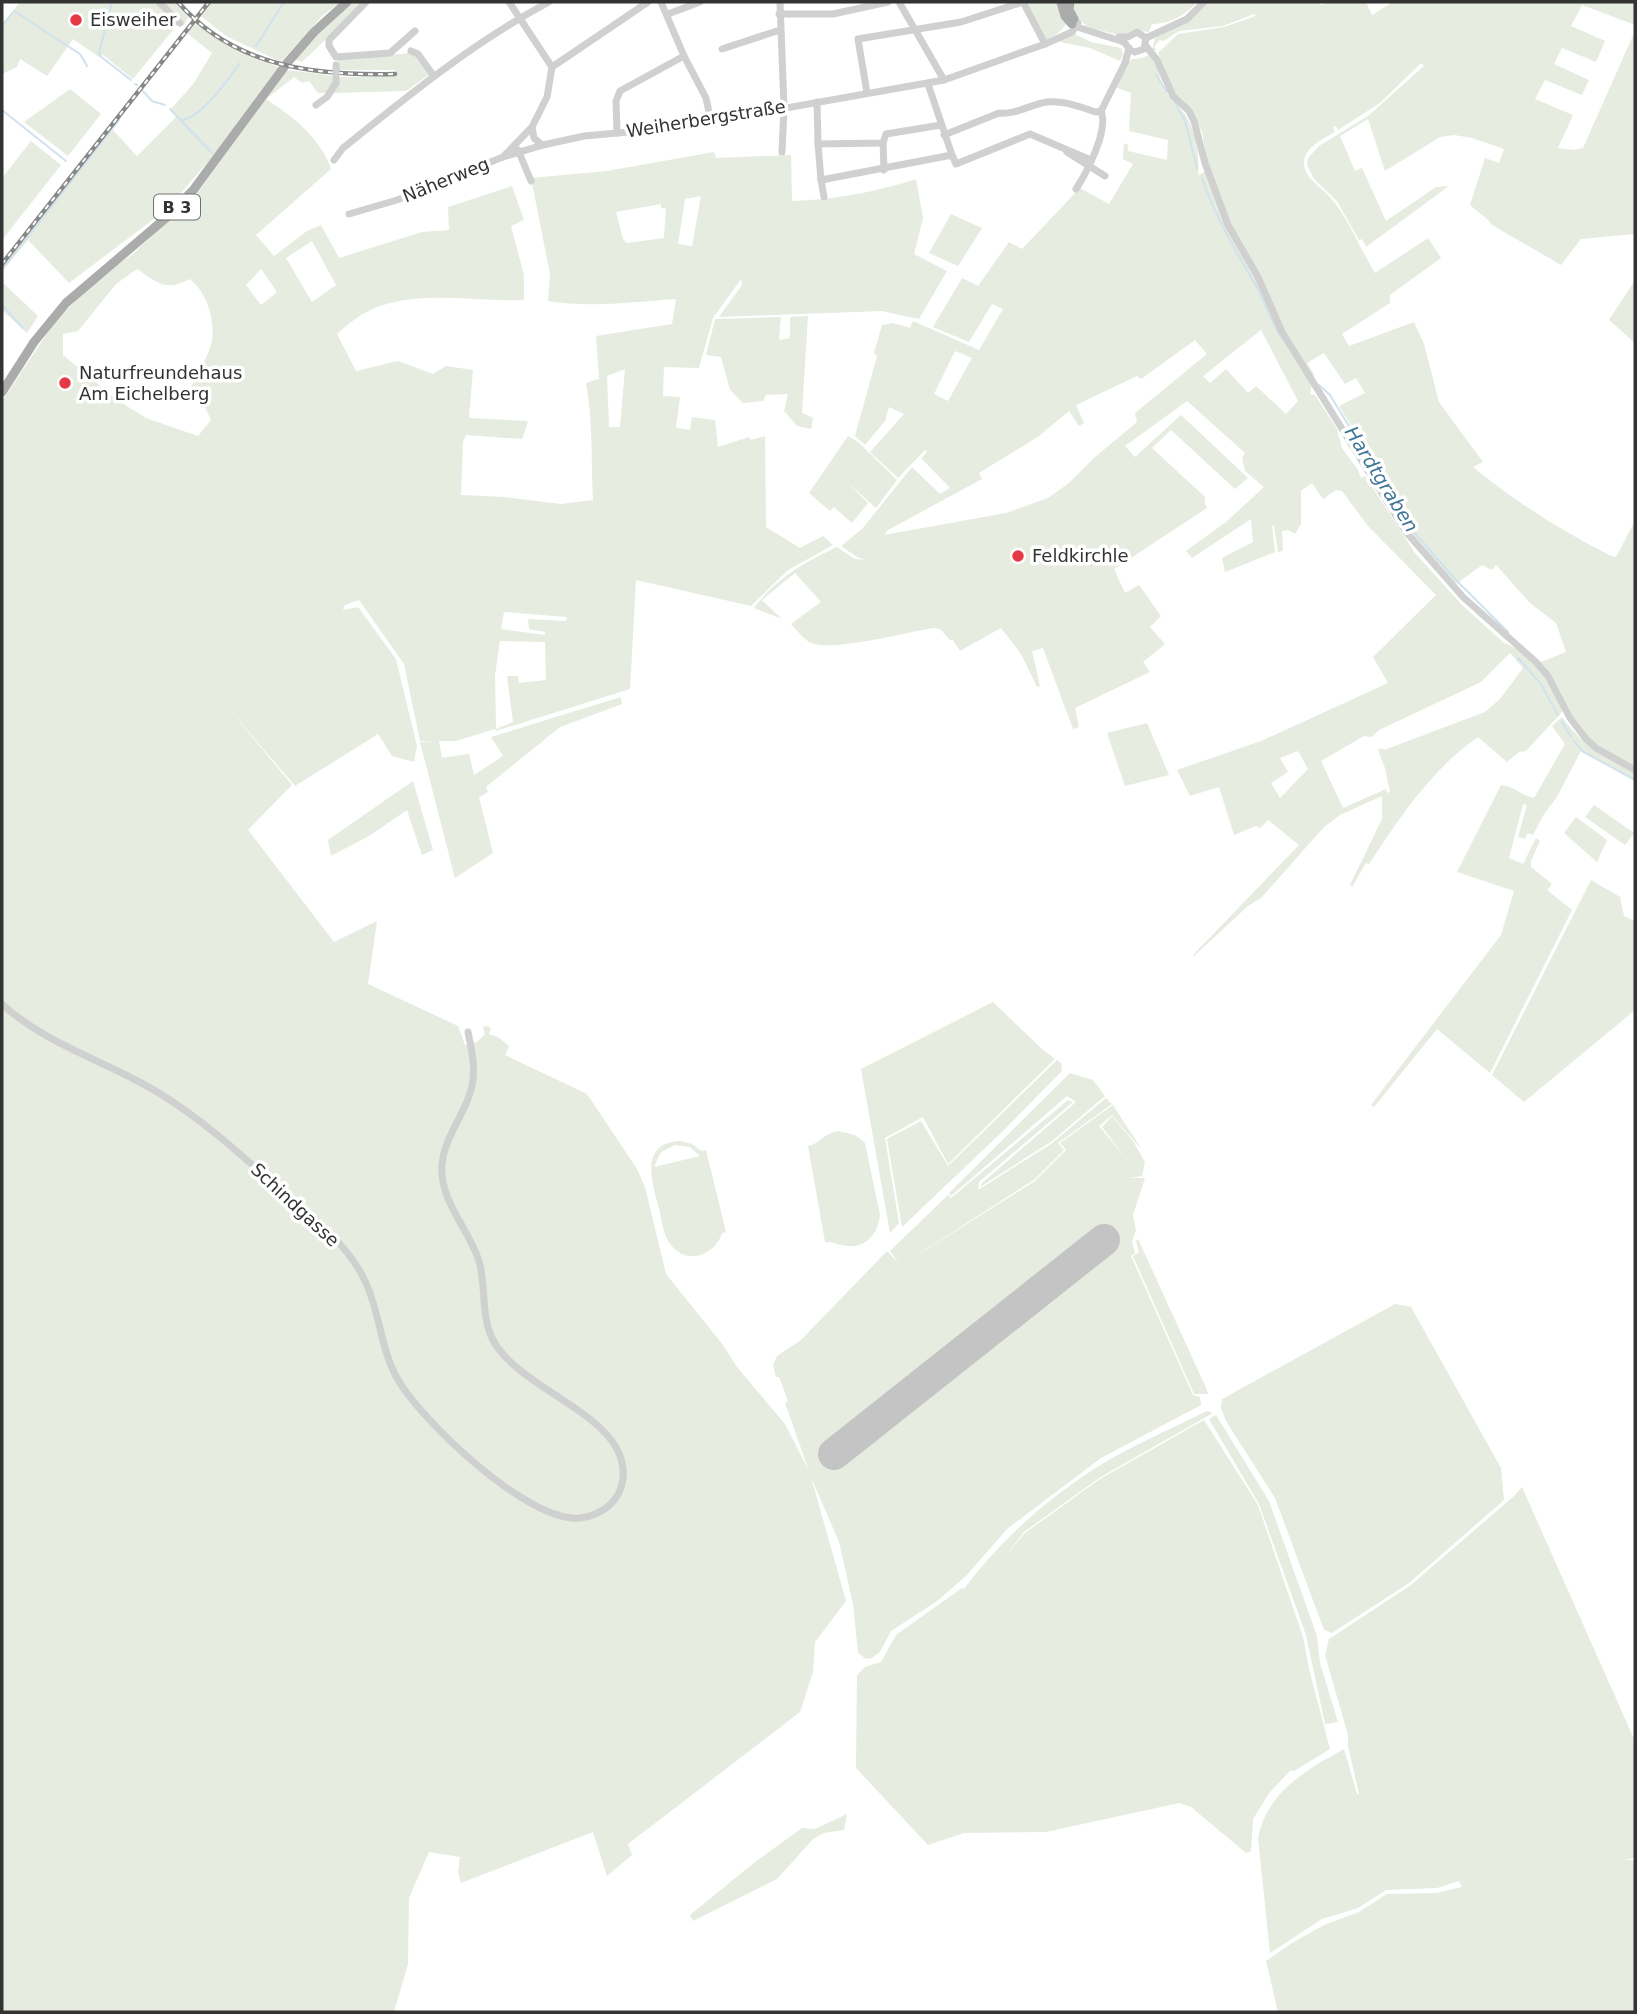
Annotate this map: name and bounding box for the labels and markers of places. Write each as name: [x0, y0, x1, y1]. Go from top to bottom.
place label: Eisweiher: [90, 9, 177, 30]
marker: Eisweiher: [68, 12, 84, 28]
place label: Naturfreundehaus Am Eichelberg: [79, 362, 242, 404]
marker: Naturfreundehaus Am Eichelberg: [57, 375, 73, 391]
place label: Feldkirchle: [1032, 545, 1129, 566]
marker: Feldkirchle: [1010, 548, 1026, 564]

